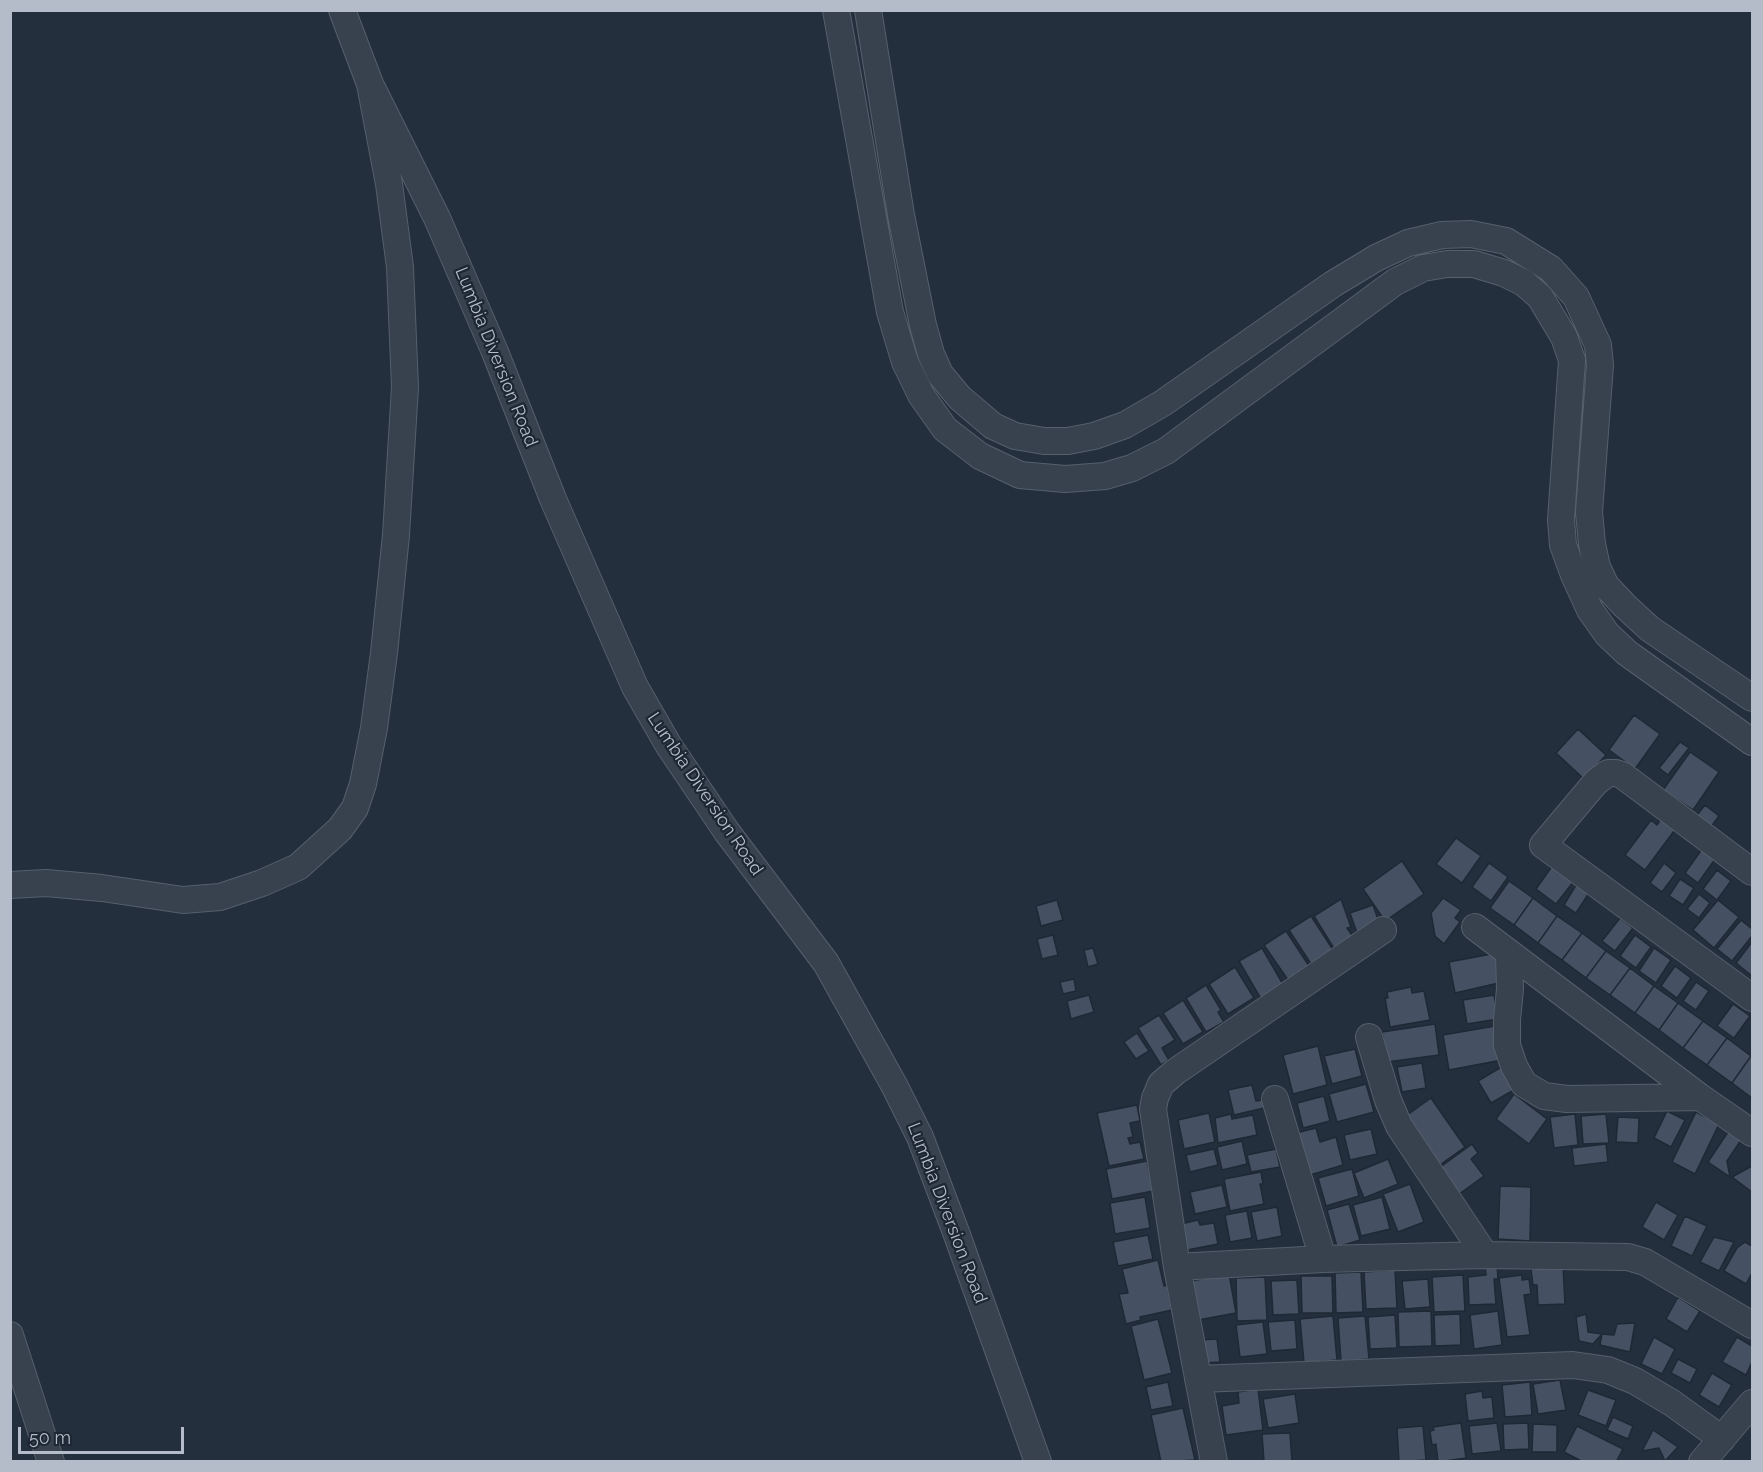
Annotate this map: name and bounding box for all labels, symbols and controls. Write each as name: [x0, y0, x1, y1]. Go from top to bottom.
street label: Lumbia Diversion Road: [450, 264, 542, 450]
street label: Lumbia Diversion Road: [642, 709, 768, 879]
street label: Lumbia Diversion Road: [903, 1120, 991, 1306]
scale bar: [21, 1415, 188, 1453]
text: 50 m: [29, 1427, 71, 1448]

